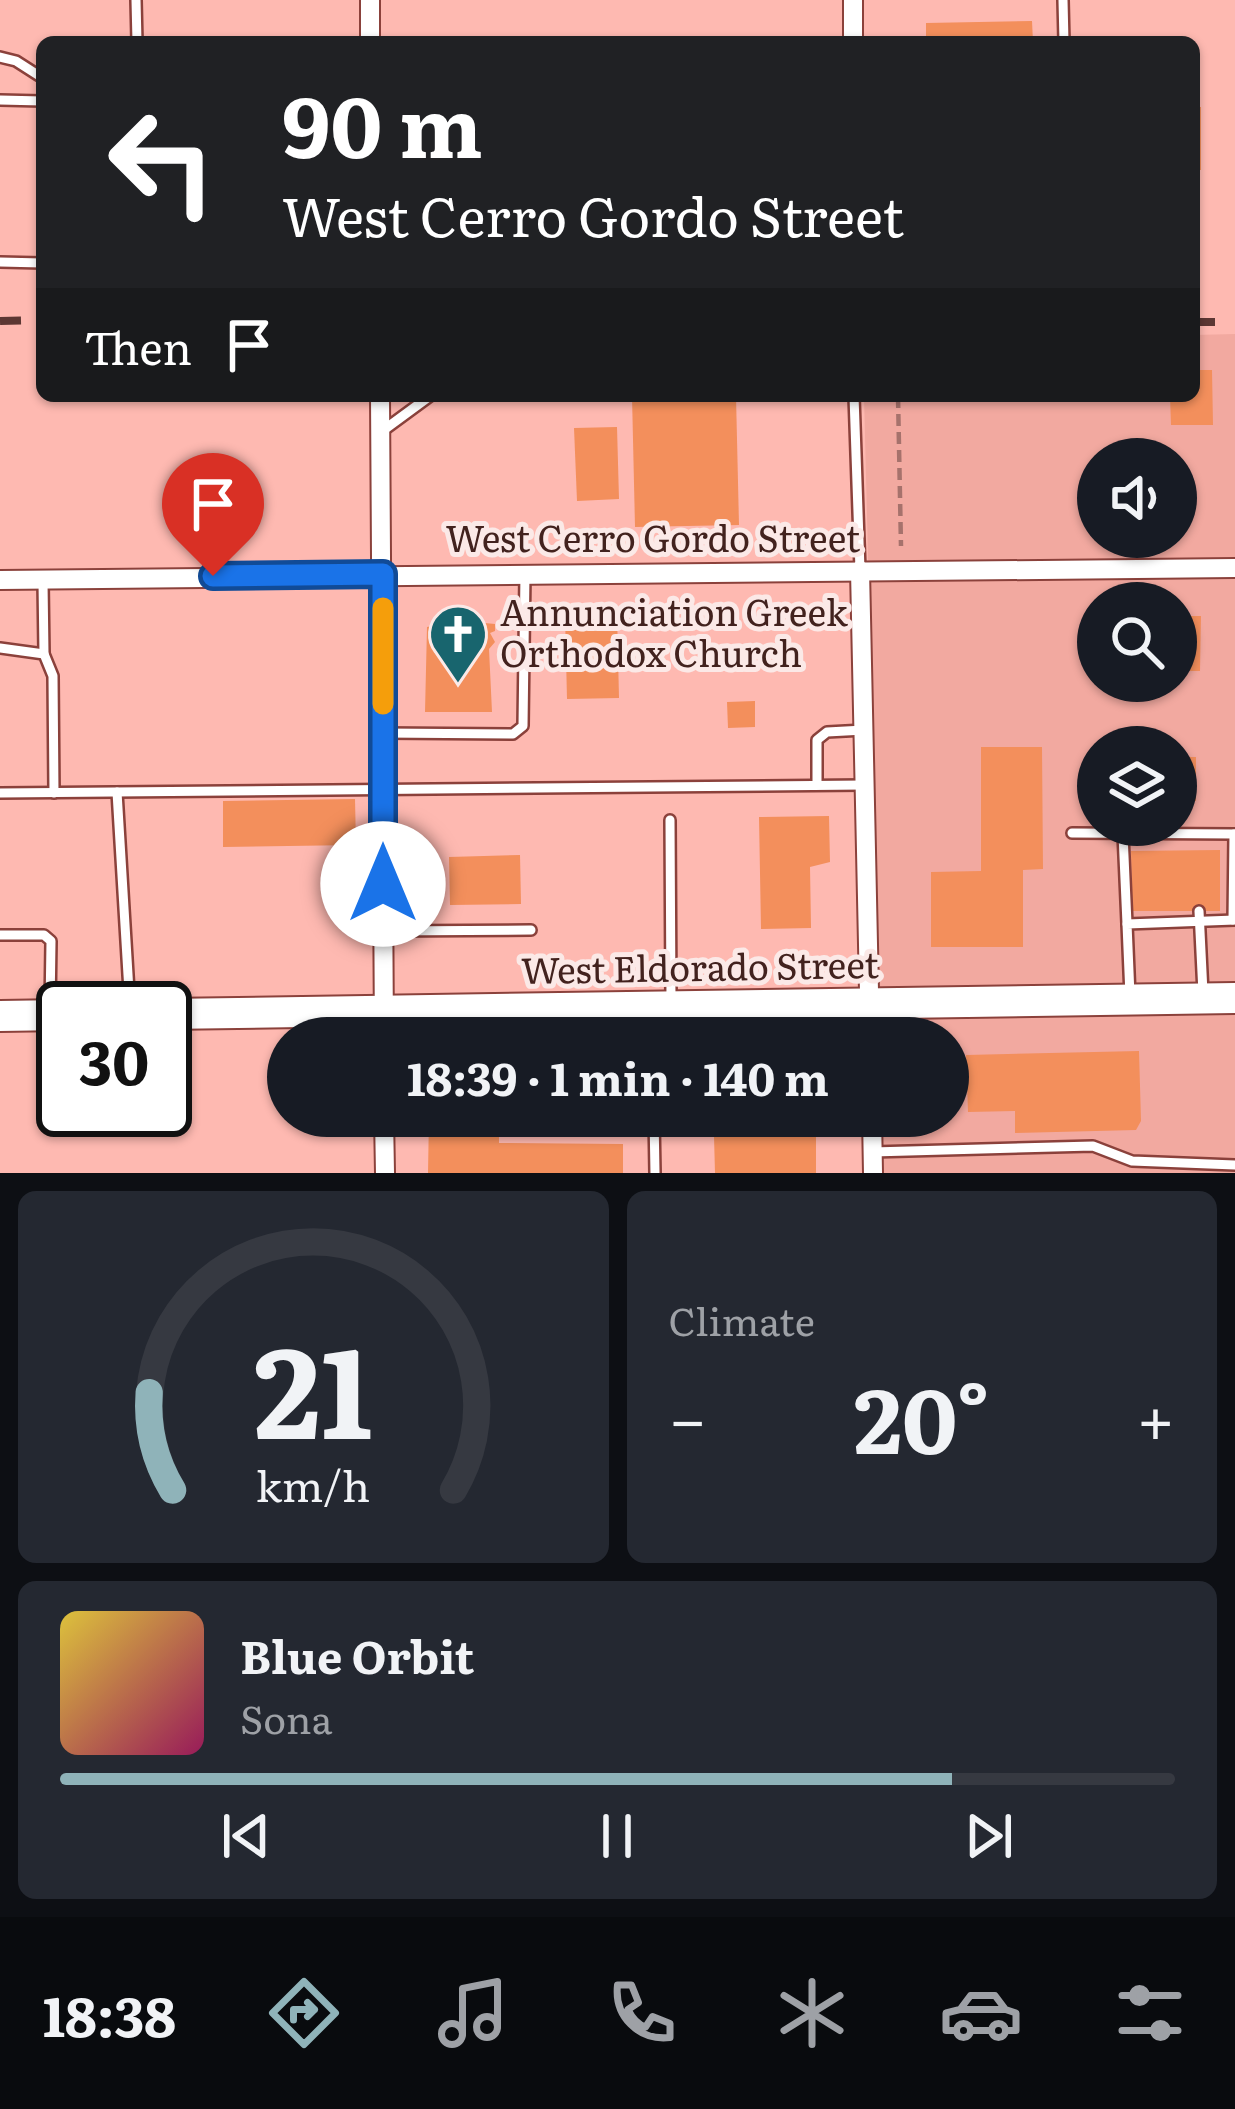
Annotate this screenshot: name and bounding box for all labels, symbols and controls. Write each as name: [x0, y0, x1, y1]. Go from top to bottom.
text: 90 m: [282, 59, 483, 184]
icon: left: [84, 84, 240, 240]
text: West Cerro Gordo Street: [282, 173, 904, 254]
text: Then: [84, 312, 192, 379]
icon: arrive: [216, 312, 282, 378]
map controls: [1077, 438, 1197, 846]
button: sound: [1077, 438, 1197, 558]
pin: [162, 453, 264, 576]
icon: arrive: [180, 471, 246, 537]
street label: West Cerro Gordo Street: [446, 510, 861, 563]
button: search: [1077, 582, 1197, 702]
place label: Annunciation Greek Orthodox Church: [500, 584, 849, 678]
church icon: Annunciation Greek Orthodox Church: [427, 603, 489, 685]
button: layers: [1077, 726, 1197, 846]
position arrow: [320, 821, 446, 947]
street label: West Eldorado Street: [521, 936, 880, 995]
speed limit sign: 30: [36, 981, 192, 1137]
text: 18:39 · 1 min · 140 m: [407, 1043, 829, 1110]
text: Climate: [669, 1290, 815, 1348]
text: 21: [254, 1292, 373, 1477]
text: 20°: [854, 1348, 990, 1482]
text: −: [669, 1366, 707, 1464]
text: +: [1137, 1366, 1175, 1464]
text: km/h: [256, 1452, 370, 1515]
text: Blue Orbit: [240, 1621, 474, 1688]
text: Sona: [240, 1688, 333, 1746]
icon: previous: [213, 1803, 279, 1869]
icon: pause: [584, 1803, 650, 1869]
icon: next: [956, 1803, 1022, 1869]
icon: directions: [262, 1971, 346, 2055]
icon: music: [431, 1971, 515, 2055]
icon: phone: [600, 1971, 684, 2055]
icon: climate: [770, 1971, 854, 2055]
icon: car: [939, 1971, 1023, 2055]
icon: filters: [1108, 1971, 1192, 2055]
text: 18:38: [43, 1973, 176, 2054]

